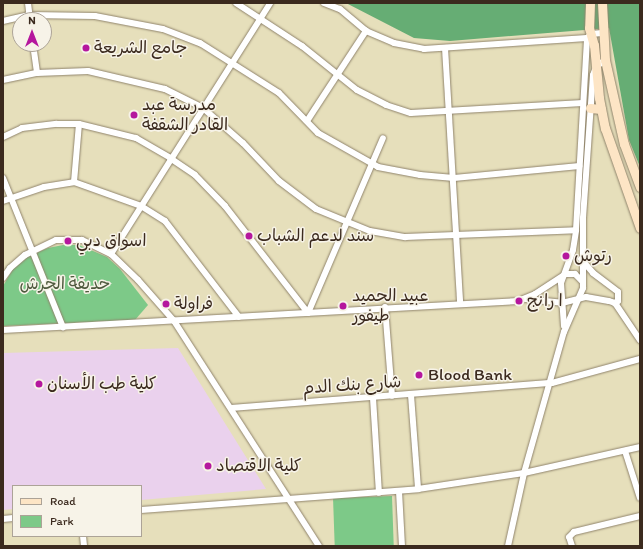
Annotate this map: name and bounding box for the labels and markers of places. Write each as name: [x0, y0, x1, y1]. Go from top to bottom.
place label: جامع الشريعة: [94, 38, 187, 58]
marker: جامع الشريعة: [81, 43, 91, 53]
place label: مدرسة عبد القادر الشقفة: [142, 95, 228, 135]
marker: مدرسة عبد القادر الشقفة: [129, 110, 139, 120]
place label: سند لدعم الشباب: [257, 226, 374, 246]
place label: اسواق دبي: [76, 231, 146, 251]
marker: سند لدعم الشباب: [244, 231, 254, 241]
marker: اسواق دبي: [63, 236, 73, 246]
place label: رتوش: [574, 246, 612, 266]
marker: رتوش: [561, 251, 571, 261]
place label: عبيد الحميد طيفور: [352, 286, 428, 326]
place label: ا رانج: [527, 291, 563, 311]
place label: فراولة: [174, 294, 213, 314]
marker: ا رانج: [514, 296, 524, 306]
marker: فراولة: [161, 299, 171, 309]
marker: عبيد الحميد طيفور: [337, 300, 349, 312]
place label: Blood Bank: [428, 365, 512, 385]
marker: Blood Bank: [413, 369, 425, 381]
place label: كلية طب الأسنان: [47, 374, 157, 394]
marker: كلية طب الأسنان: [34, 379, 44, 389]
place label: كلية الاقتصاد: [216, 456, 302, 476]
marker: كلية الاقتصاد: [203, 461, 213, 471]

